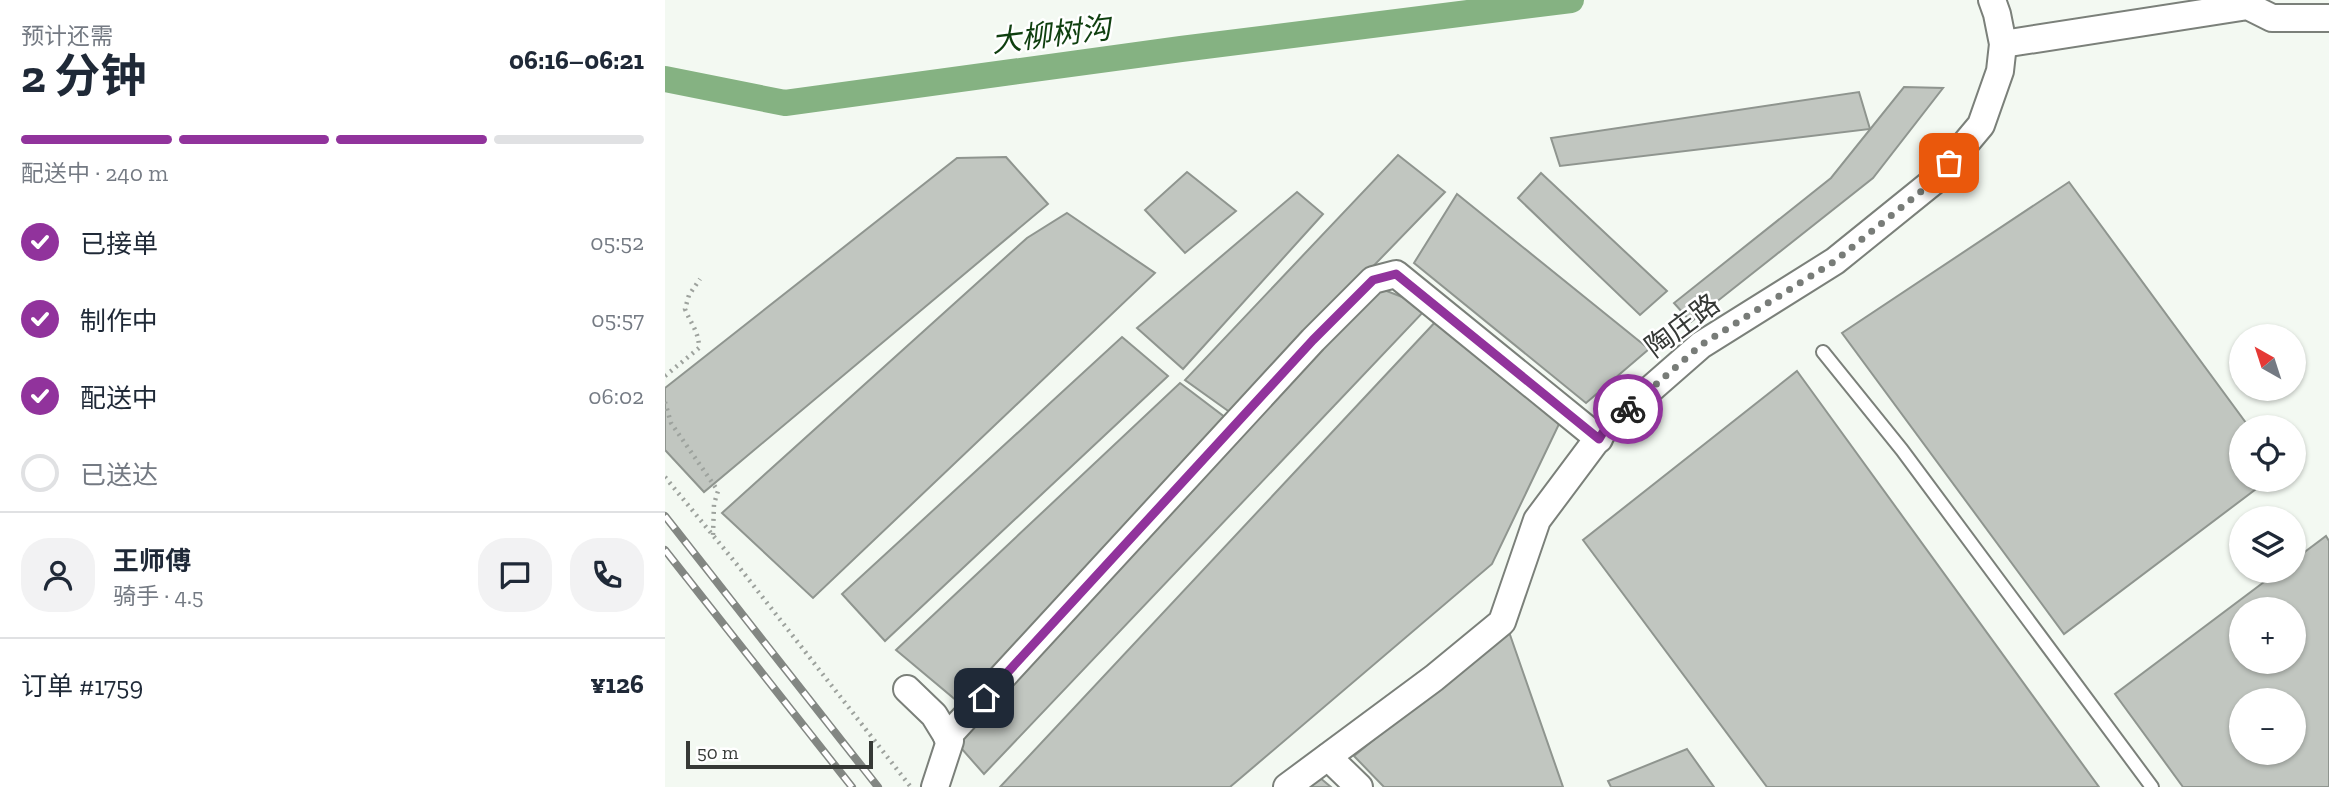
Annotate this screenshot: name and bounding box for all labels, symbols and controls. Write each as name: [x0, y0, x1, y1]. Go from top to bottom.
water label: 大柳树沟: [989, 9, 1116, 60]
text: 预计还需: [21, 22, 113, 50]
text: 06:16–06:21: [509, 44, 644, 76]
text: 2 分钟: [21, 49, 146, 104]
pin: [1919, 133, 1979, 193]
icon: bag: [1930, 144, 1968, 182]
text: 配送中 · 240 m: [21, 159, 168, 187]
icon: check: [21, 223, 59, 261]
text: 已接单: [80, 228, 158, 260]
text: 05:52: [590, 228, 644, 256]
street label: 陶庄路: [1639, 287, 1726, 364]
icon: check: [21, 300, 59, 338]
text: 制作中: [80, 305, 158, 337]
text: 05:57: [591, 305, 644, 333]
north arrow: [2229, 324, 2307, 401]
map controls: [2229, 324, 2306, 765]
courier: [1593, 374, 1663, 444]
icon: check: [21, 377, 59, 415]
text: 配送中: [80, 382, 158, 414]
text: 06:02: [588, 382, 644, 410]
icon: bike: [1609, 390, 1647, 428]
button: locate: [2229, 415, 2306, 492]
text: 已送达: [80, 459, 158, 491]
button: layers: [2229, 506, 2306, 583]
button: person: [21, 538, 95, 612]
button: chat: [478, 538, 552, 612]
button: phone: [570, 538, 644, 612]
text: 王师傅: [113, 545, 191, 577]
text: 骑手 · 4.5: [113, 582, 204, 610]
button: +: [2229, 597, 2306, 674]
text: ¥126: [590, 668, 644, 700]
pin: [954, 668, 1014, 728]
text: 订单 #1759: [21, 670, 143, 702]
icon: home: [965, 679, 1003, 717]
button: −: [2229, 688, 2306, 765]
scale bar: [686, 738, 873, 770]
text: 50 m: [697, 741, 738, 764]

